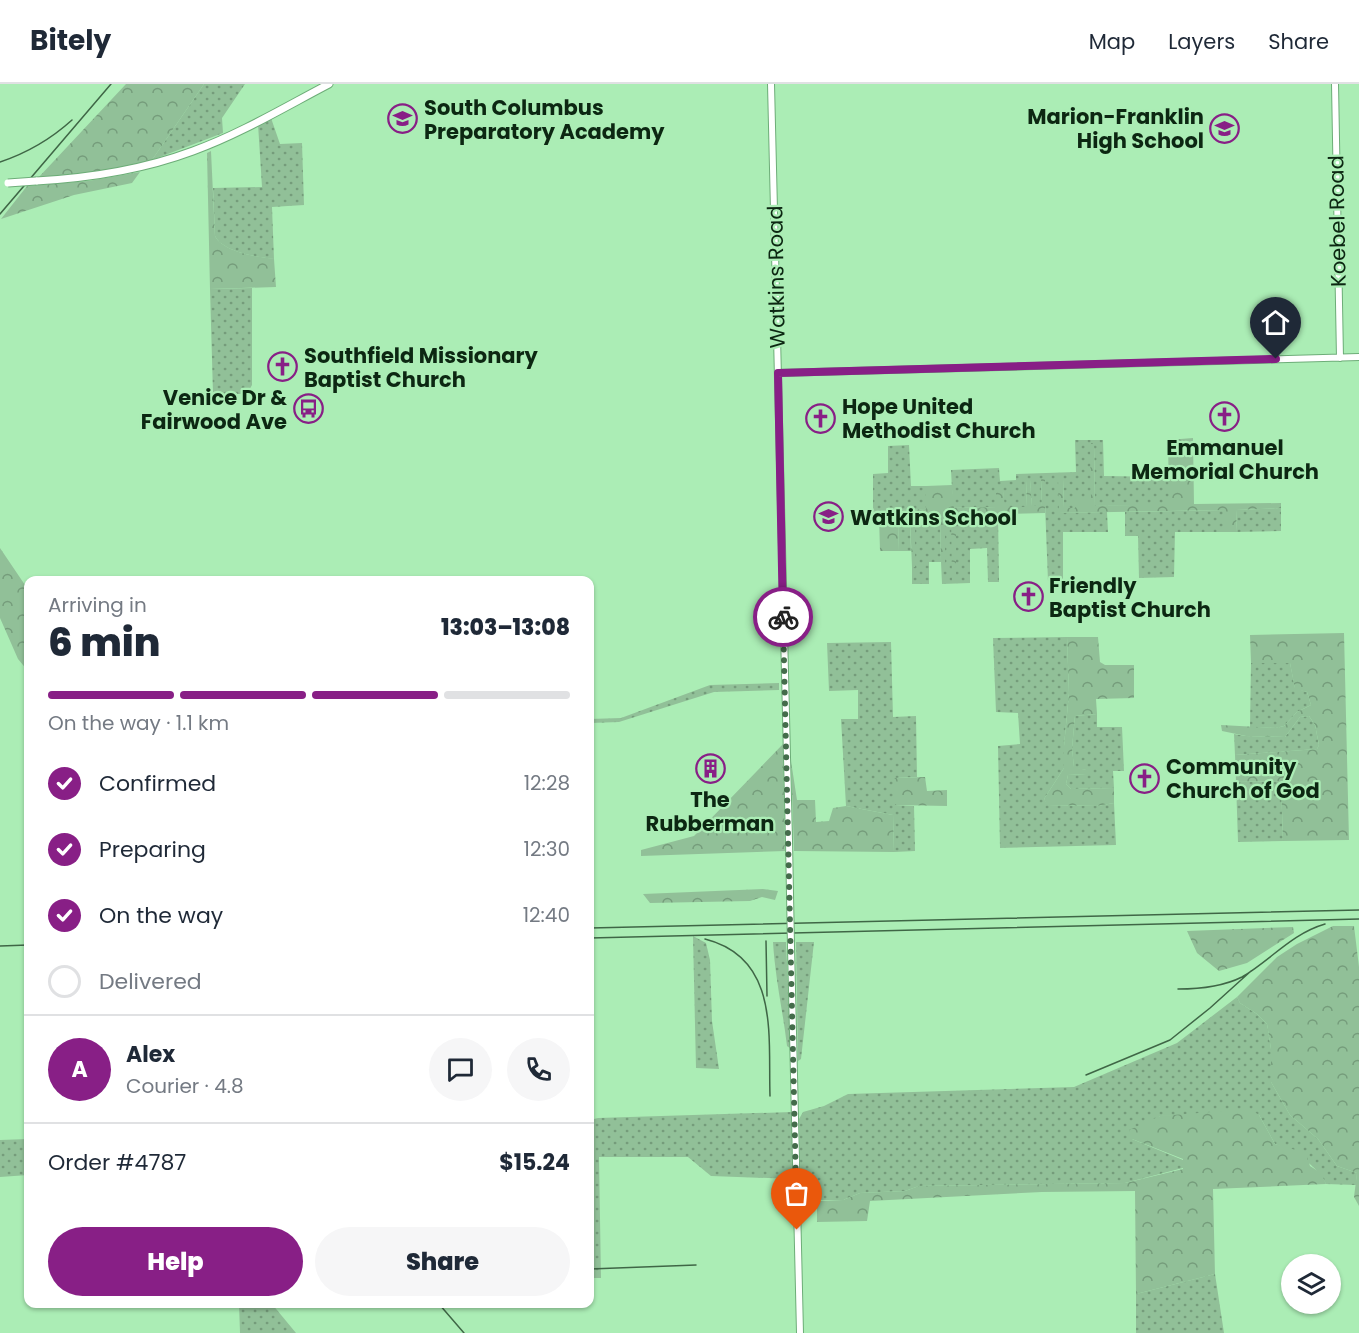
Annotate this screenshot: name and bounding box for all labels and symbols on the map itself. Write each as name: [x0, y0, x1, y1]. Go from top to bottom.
place label: South Columbus Preparatory Academy: [424, 93, 665, 146]
place label: Marion-Franklin High School: [1027, 102, 1204, 155]
school or university icon: South Columbus Preparatory Academy: [387, 103, 419, 135]
school or university icon: Marion-Franklin High School: [1209, 112, 1241, 144]
street label: Koebel Road: [1321, 155, 1353, 287]
street label: Watkins Road: [760, 205, 792, 349]
pin: [1250, 297, 1301, 359]
place label: Southfield Missionary Baptist Church: [304, 341, 539, 394]
church icon: Southfield Missionary Baptist Church: [267, 351, 299, 383]
place label: Venice Dr & Fairwood Ave: [141, 383, 287, 436]
place label: Hope United Methodist Church: [842, 392, 1036, 445]
bus stop icon: Venice Dr & Fairwood Ave: [292, 393, 324, 425]
church icon: Emmanuel Memorial Church: [1209, 400, 1241, 432]
church icon: Hope United Methodist Church: [805, 402, 837, 434]
place label: Emmanuel Memorial Church: [1131, 433, 1319, 486]
school or university icon: Watkins School: [813, 501, 845, 533]
place label: Watkins School: [850, 503, 1017, 532]
place label: Friendly Baptist Church: [1049, 571, 1211, 624]
church icon: Friendly Baptist Church: [1012, 581, 1044, 613]
courier: [753, 587, 813, 647]
building icon: The Rubberman: [694, 752, 726, 784]
place label: Community Church of God: [1166, 752, 1320, 805]
church icon: Community Church of God: [1129, 762, 1161, 794]
place label: The Rubberman: [646, 785, 774, 838]
pin: [771, 1168, 822, 1230]

